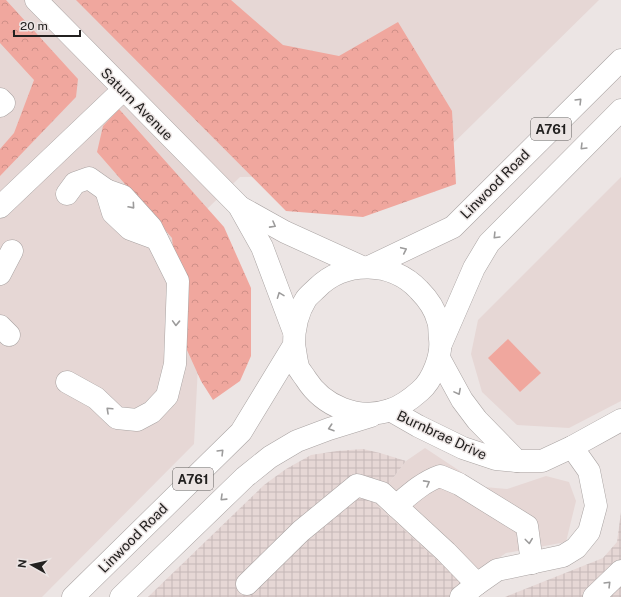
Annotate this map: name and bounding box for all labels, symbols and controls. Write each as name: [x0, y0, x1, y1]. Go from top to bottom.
scale bar: [14, 12, 80, 38]
text: 20 m: [20, 19, 48, 33]
street label: Saturn Avenue: [98, 65, 176, 143]
one-way arrow: [574, 98, 582, 106]
road number: A761: [531, 118, 571, 140]
one-way arrow: [580, 143, 588, 150]
street label: Linwood Road: [457, 146, 533, 222]
one-way arrow: [128, 202, 135, 209]
one-way arrow: [269, 221, 276, 228]
one-way arrow: [493, 231, 500, 239]
one-way arrow: [400, 247, 408, 255]
one-way arrow: [277, 292, 285, 299]
one-way arrow: [172, 320, 180, 326]
one-way arrow: [453, 388, 461, 396]
one-way arrow: [106, 407, 114, 415]
street label: Burnbrae Drive: [395, 407, 489, 463]
one-way arrow: [327, 424, 334, 432]
one-way arrow: [216, 449, 224, 457]
road number: A761: [173, 468, 213, 490]
one-way arrow: [423, 480, 430, 487]
one-way arrow: [220, 493, 228, 501]
street label: Linwood Road: [95, 500, 171, 576]
one-way arrow: [524, 538, 533, 544]
north arrow: [12, 545, 52, 585]
text: N: [16, 559, 29, 569]
one-way arrow: [603, 581, 611, 589]

